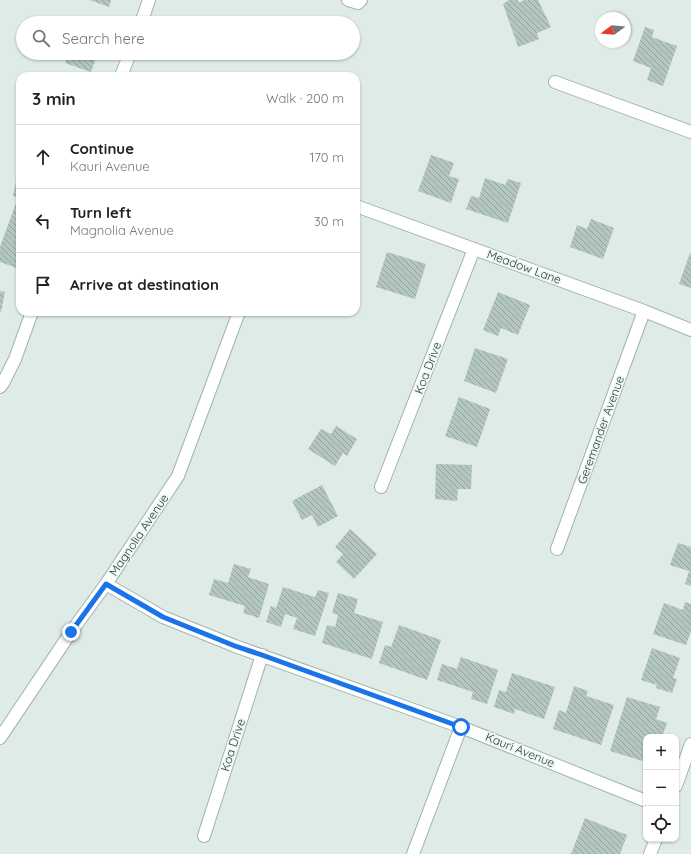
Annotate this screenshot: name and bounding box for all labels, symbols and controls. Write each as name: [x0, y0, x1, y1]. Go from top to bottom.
north arrow: [595, 12, 631, 48]
search box: [16, 16, 360, 60]
icon: search: [30, 27, 52, 49]
text: Search here: [62, 29, 145, 48]
text: 3 min: [32, 88, 76, 109]
text: Walk · 200 m: [266, 90, 344, 106]
text: Continue: [70, 139, 134, 158]
icon: ahead: [32, 146, 54, 168]
text: 170 m: [309, 149, 344, 165]
text: Kauri Avenue: [70, 158, 150, 174]
text: Turn left: [70, 203, 132, 222]
icon: left: [32, 210, 54, 232]
text: 30 m: [314, 213, 344, 229]
text: Magnolia Avenue: [70, 222, 174, 238]
street label: Meadow Lane: [485, 246, 564, 287]
icon: arrive: [32, 274, 54, 296]
text: Arrive at destination: [70, 275, 219, 294]
street label: Koa Drive: [411, 339, 444, 396]
street label: Geremander Avenue: [574, 373, 627, 486]
street label: Magnolia Avenue: [106, 491, 172, 579]
route end: [62, 623, 80, 641]
street label: Koa Drive: [217, 716, 248, 773]
route start: [452, 718, 470, 736]
street label: Kauri Avenue: [483, 729, 557, 770]
map controls: [643, 734, 679, 842]
button: +: [643, 734, 679, 770]
button: −: [643, 770, 679, 806]
button: locate: [643, 806, 679, 842]

